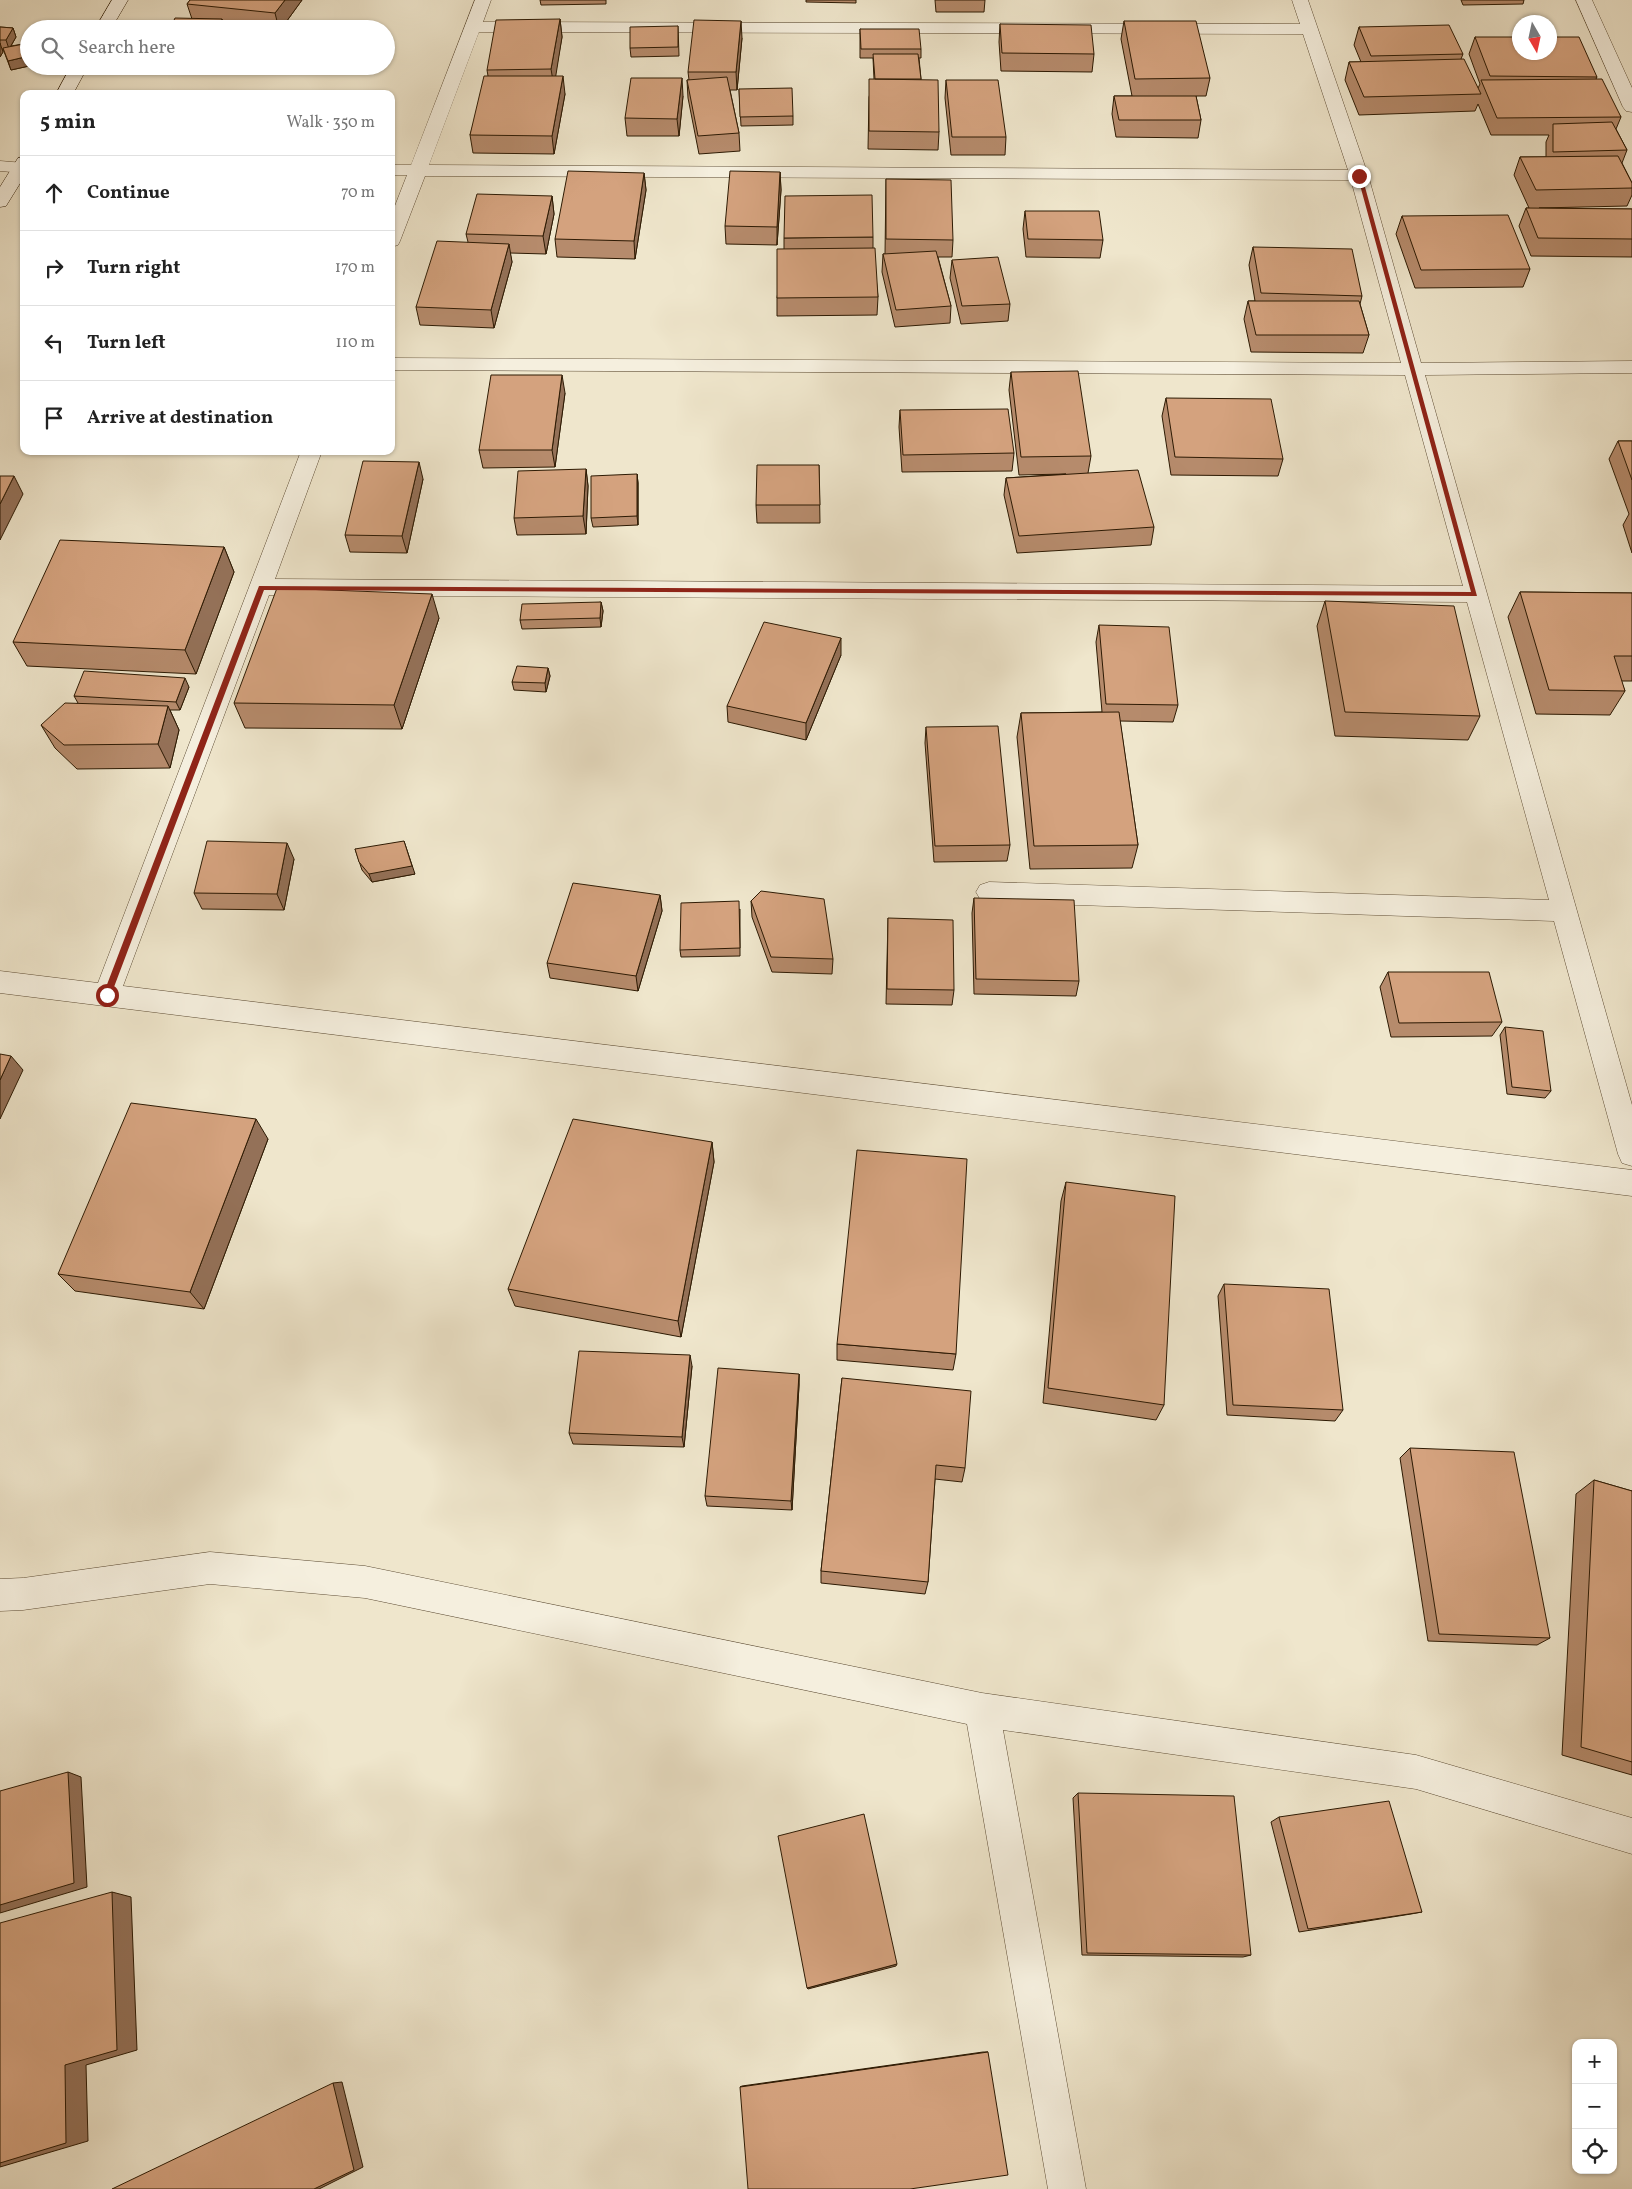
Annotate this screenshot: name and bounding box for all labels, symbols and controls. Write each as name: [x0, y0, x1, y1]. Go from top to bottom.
north arrow: [1512, 15, 1557, 60]
search box: [20, 20, 395, 75]
icon: search: [38, 34, 66, 62]
text: Search here: [78, 35, 175, 61]
text: 5 min: [40, 108, 96, 137]
text: Walk · 350 m: [287, 112, 375, 134]
route end: [1348, 165, 1371, 188]
icon: ahead: [40, 179, 68, 207]
text: Continue: [87, 180, 170, 206]
text: 70 m: [341, 182, 375, 204]
icon: right: [40, 254, 68, 282]
text: Turn right: [87, 255, 180, 281]
text: 170 m: [335, 257, 375, 279]
icon: left: [40, 329, 68, 357]
text: Turn left: [87, 330, 166, 356]
text: 110 m: [336, 332, 375, 354]
icon: arrive: [40, 404, 68, 432]
text: Arrive at destination: [87, 405, 273, 431]
route start: [96, 984, 119, 1007]
map controls: [1572, 2039, 1617, 2174]
button: +: [1572, 2039, 1617, 2084]
button: −: [1572, 2084, 1617, 2129]
button: locate: [1572, 2129, 1617, 2174]

